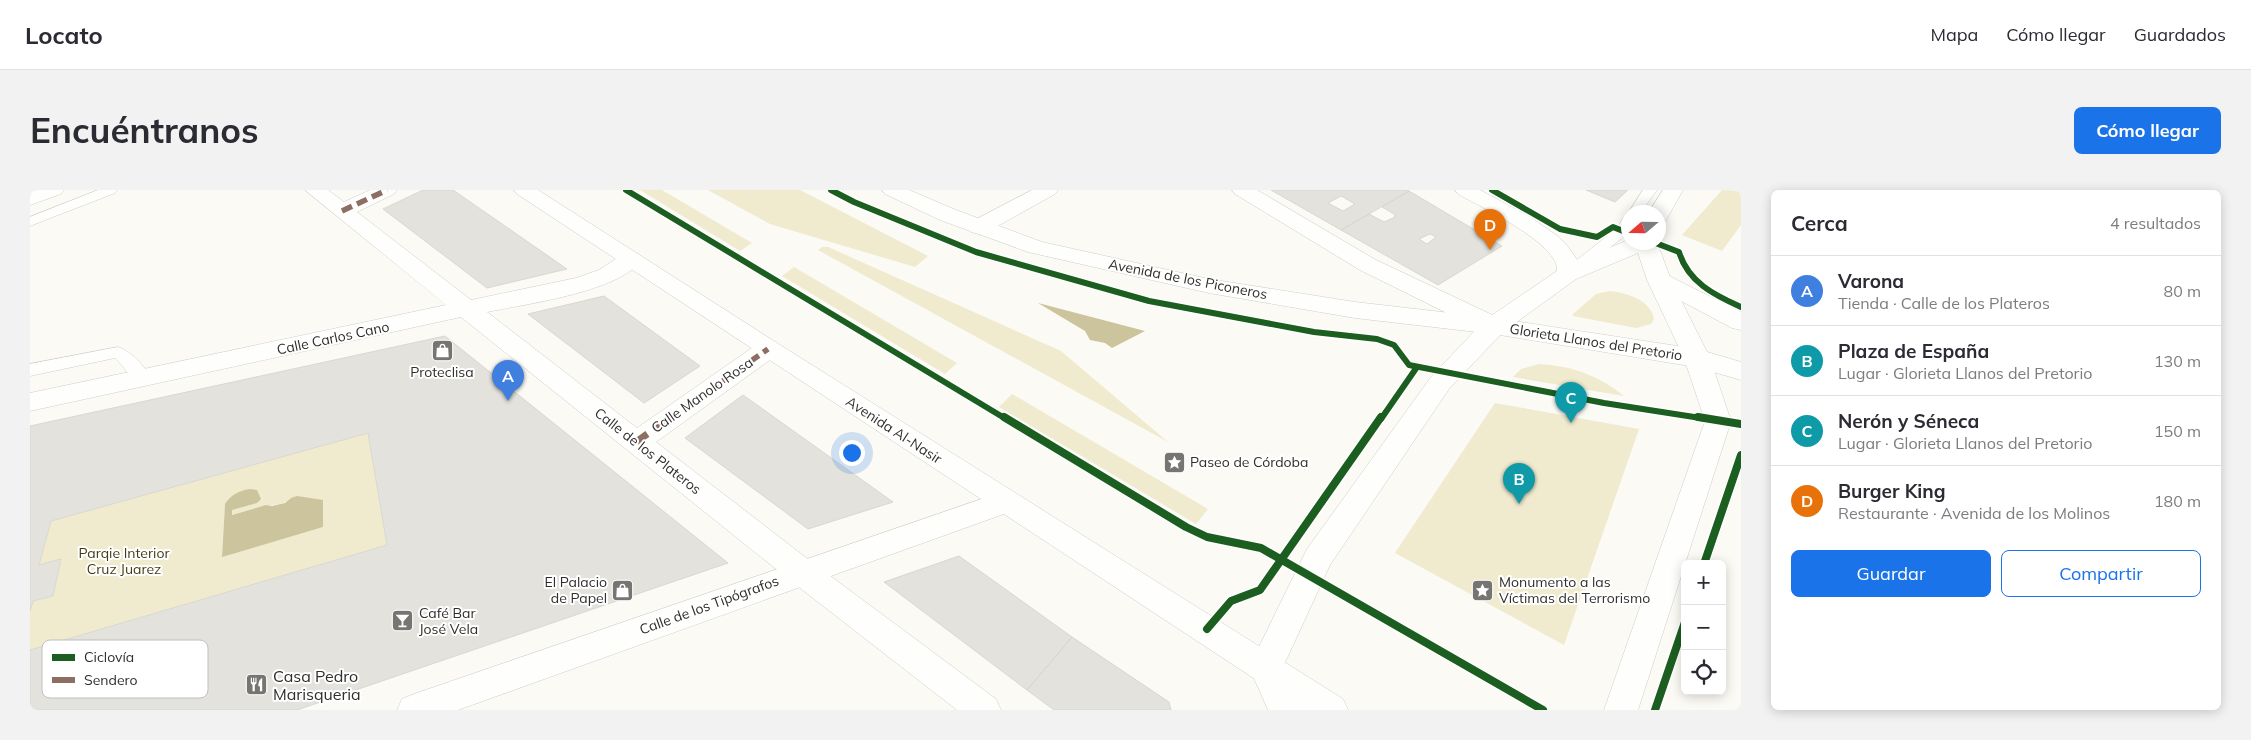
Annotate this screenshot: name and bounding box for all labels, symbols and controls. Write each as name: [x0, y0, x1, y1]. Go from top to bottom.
text: Locato: [25, 20, 103, 50]
text: Mapa: [1930, 23, 1978, 46]
text: Cómo llegar: [2006, 23, 2106, 46]
text: Guardados: [2134, 23, 2226, 46]
button: Cómo llegar: [2074, 107, 2221, 154]
text: Encuéntranos: [30, 108, 259, 152]
north arrow: [1621, 205, 1666, 250]
pin: D: [1474, 209, 1506, 250]
text: Cerca: [1791, 210, 1848, 236]
text: 4 resultados: [2110, 213, 2201, 233]
street label: Avenida de los Piconeros: [1107, 255, 1269, 303]
text: Varona: [1838, 269, 1904, 293]
text: A: [1801, 281, 1813, 301]
text: 80 m: [2164, 281, 2201, 301]
text: Tienda · Calle de los Plateros: [1838, 293, 2050, 313]
street label: Calle Carlos Cano: [275, 317, 391, 359]
street label: Glorieta Llanos del Pretorio: [1508, 319, 1684, 365]
shop icon: Proteclisa: [430, 338, 454, 362]
text: Plaza de España: [1838, 339, 1989, 363]
text: B: [1801, 351, 1813, 371]
text: 130 m: [2154, 351, 2201, 371]
street label: Calle Manolo Rosa: [648, 353, 756, 437]
pin: A: [492, 360, 524, 401]
place label: Proteclisa: [410, 363, 474, 381]
text: Lugar · Glorieta Llanos del Pretorio: [1838, 363, 2092, 383]
pin: C: [1555, 382, 1587, 423]
street label: Avenida Al-Nasir: [843, 392, 946, 468]
street label: Calle de los Plateros: [591, 404, 705, 498]
text: Nerón y Séneca: [1838, 409, 1979, 433]
text: C: [1802, 421, 1812, 441]
text: 150 m: [2154, 421, 2201, 441]
text: Lugar · Glorieta Llanos del Pretorio: [1838, 433, 2092, 453]
your location: [839, 440, 865, 466]
place icon: Paseo de Córdoba: [1162, 450, 1186, 474]
place label: Paseo de Córdoba: [1190, 453, 1308, 471]
pin: B: [1503, 463, 1535, 504]
text: Burger King: [1838, 479, 1946, 503]
text: D: [1801, 491, 1813, 511]
text: 180 m: [2154, 491, 2201, 511]
text: Restaurante · Avenida de los Molinos: [1838, 503, 2110, 523]
park label: Parqie Interior Cruz Juarez: [79, 544, 170, 578]
button: Guardar: [1791, 550, 1991, 597]
button: Compartir: [2001, 550, 2201, 597]
map controls: [1681, 560, 1726, 695]
button: +: [1681, 560, 1726, 605]
street label: Calle de los Tipógrafos: [637, 571, 781, 639]
place label: El Palacio de Papel: [545, 573, 607, 607]
place label: Monumento a las Víctimas del Terrorismo: [1499, 573, 1650, 607]
shop icon: El Palacio de Papel: [611, 578, 635, 602]
place icon: Monumento a las Víctimas del Terrorismo: [1471, 578, 1495, 602]
place label: Café Bar José Vela: [419, 604, 478, 638]
button: −: [1681, 605, 1726, 650]
bar icon: Café Bar José Vela: [391, 609, 415, 633]
legend: [42, 640, 208, 698]
text: Ciclovía: [84, 648, 134, 666]
button: locate: [1681, 650, 1726, 695]
place label: Casa Pedro Marisqueria: [273, 666, 361, 704]
text: Sendero: [84, 671, 138, 689]
restaurant icon: Casa Pedro Marisqueria: [245, 673, 269, 697]

